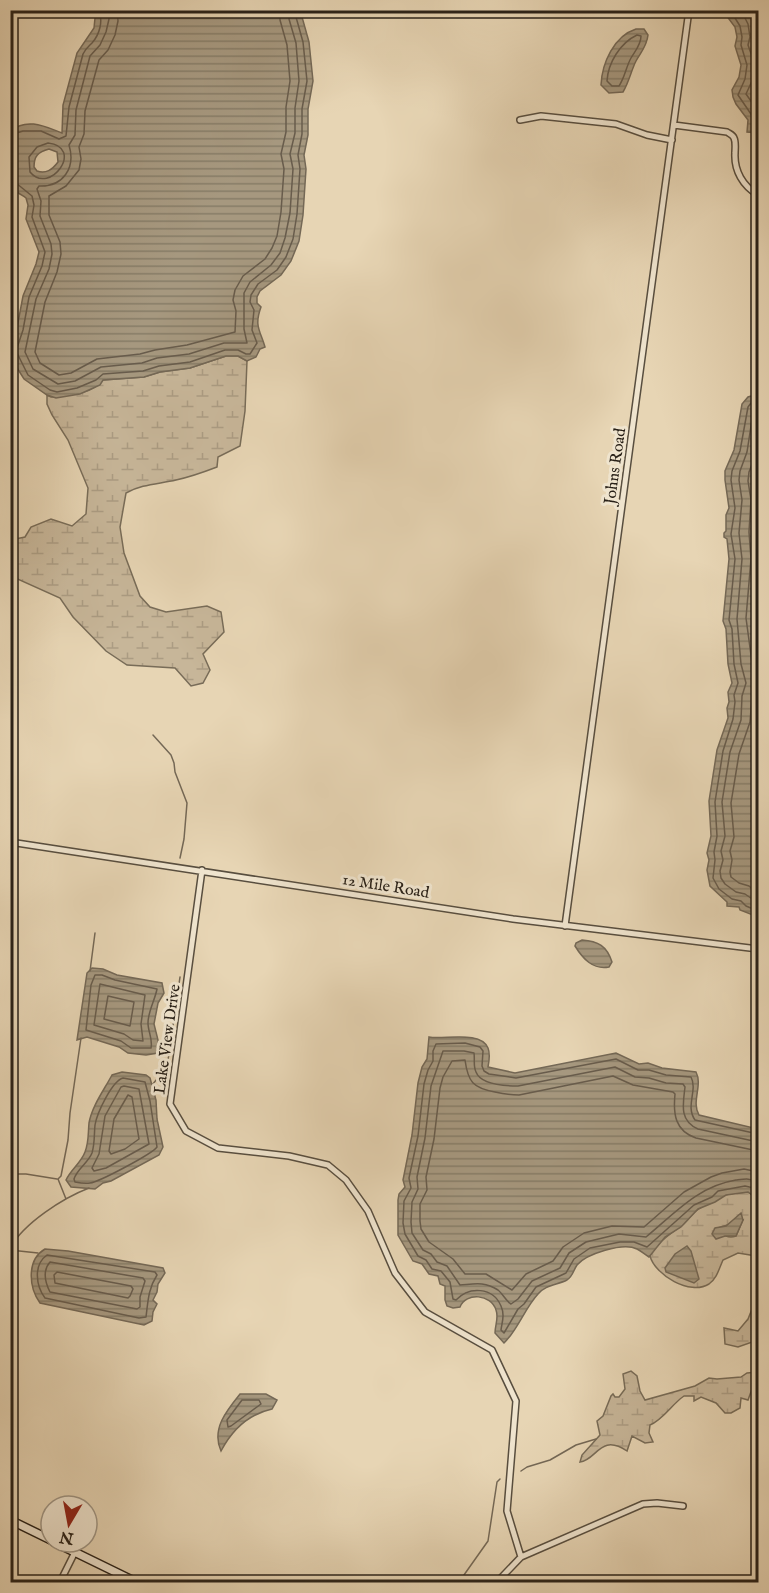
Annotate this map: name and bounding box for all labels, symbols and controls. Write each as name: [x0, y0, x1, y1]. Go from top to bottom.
street label: Johns Road: [600, 426, 631, 508]
street label: 12 Mile Road: [341, 870, 431, 904]
street label: Lake View Drive: [150, 983, 186, 1096]
north arrow: [39, 1494, 99, 1554]
text: N: [58, 1526, 76, 1548]

